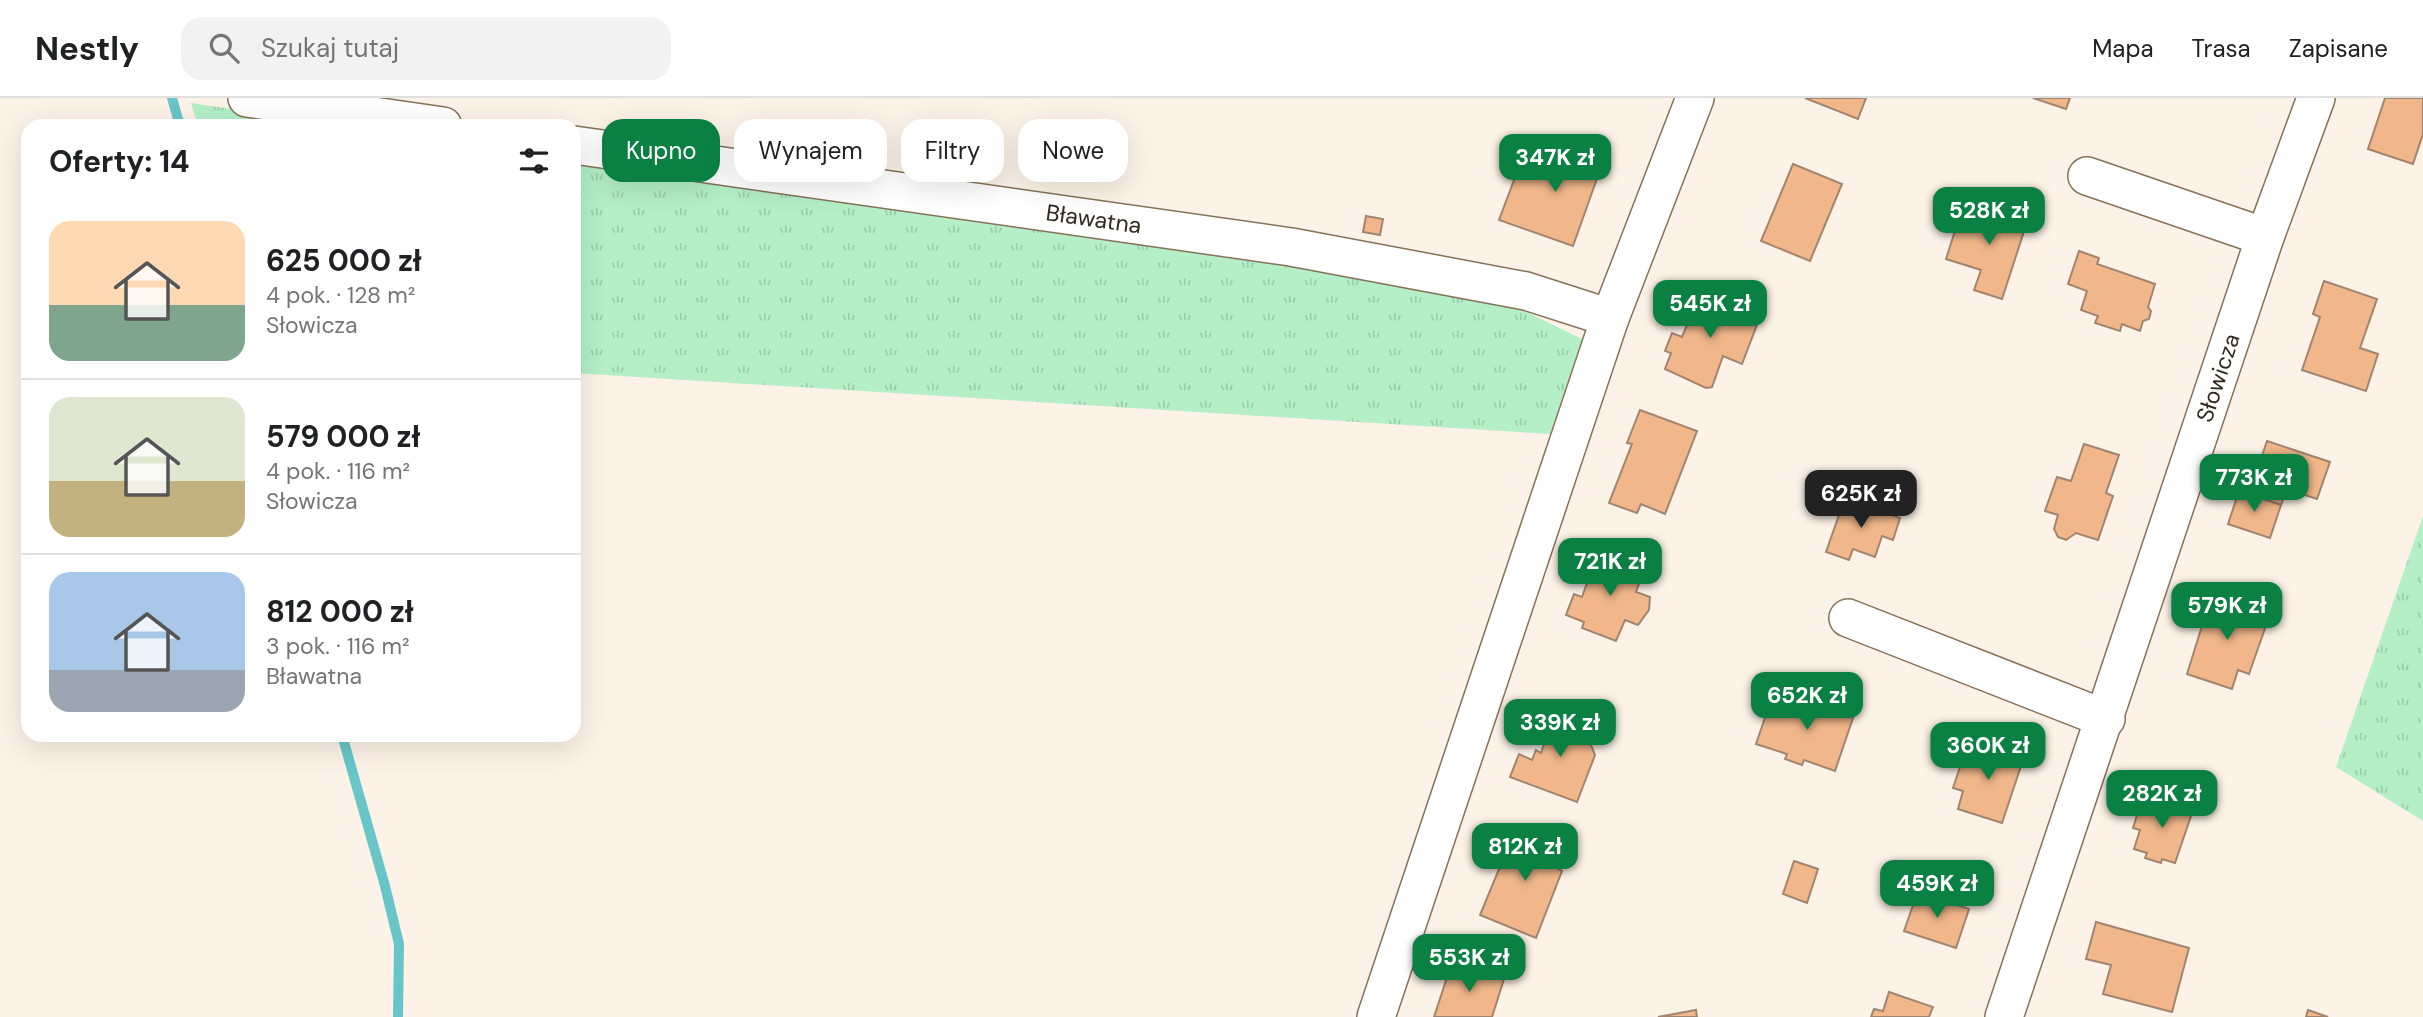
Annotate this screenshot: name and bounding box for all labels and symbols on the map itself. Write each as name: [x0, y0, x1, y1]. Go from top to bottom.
pin: 347K zł: [1490, 134, 1620, 194]
pin: 528K zł: [1924, 188, 2054, 247]
street label: Bławatna: [1044, 197, 1143, 241]
pin: 545K zł: [1645, 280, 1775, 340]
street label: Słowicza: [2189, 330, 2247, 426]
pin: 773K zł: [2189, 454, 2319, 514]
pin: 625K zł: [1796, 470, 1926, 530]
pin: 721K zł: [1545, 538, 1675, 598]
pin: 579K zł: [2162, 582, 2292, 642]
pin: 652K zł: [1742, 672, 1872, 732]
pin: 339K zł: [1495, 700, 1625, 759]
pin: 360K zł: [1923, 722, 2053, 782]
pin: 282K zł: [2097, 770, 2227, 830]
pin: 812K zł: [1460, 824, 1590, 883]
pin: 459K zł: [1872, 860, 2002, 920]
pin: 553K zł: [1404, 934, 1534, 994]

